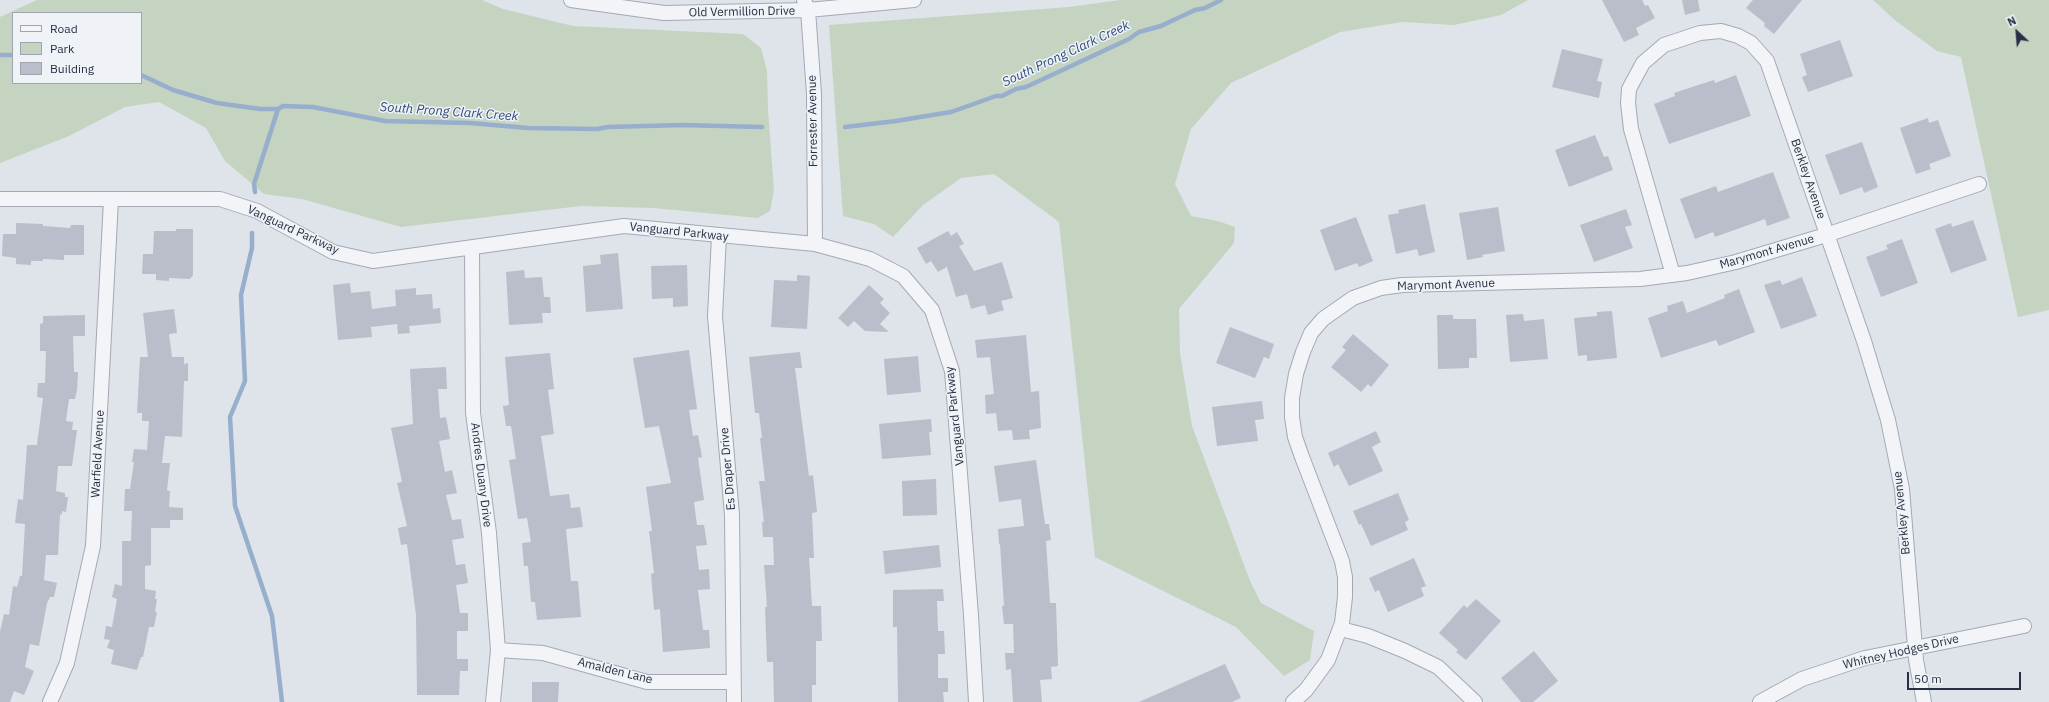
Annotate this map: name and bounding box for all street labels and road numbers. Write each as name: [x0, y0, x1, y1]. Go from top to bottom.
street label: Old Vermillion Drive: [689, 4, 795, 20]
street label: Forrester Avenue: [805, 75, 821, 167]
street label: Berkley Avenue: [1788, 137, 1828, 221]
street label: Vanguard Parkway: [245, 202, 341, 258]
street label: Vanguard Parkway: [629, 220, 729, 244]
street label: Marymont Avenue: [1718, 232, 1816, 272]
street label: Marymont Avenue: [1397, 276, 1495, 294]
street label: Vanguard Parkway: [943, 366, 967, 466]
street label: Warfield Avenue: [89, 410, 107, 498]
street label: Andres Duany Drive: [467, 422, 495, 528]
street label: Es Draper Drive: [717, 427, 739, 511]
street label: Berkley Avenue: [1890, 471, 1914, 555]
street label: Whitney Hodges Drive: [1842, 632, 1960, 672]
street label: Amalden Lane: [576, 655, 654, 687]

